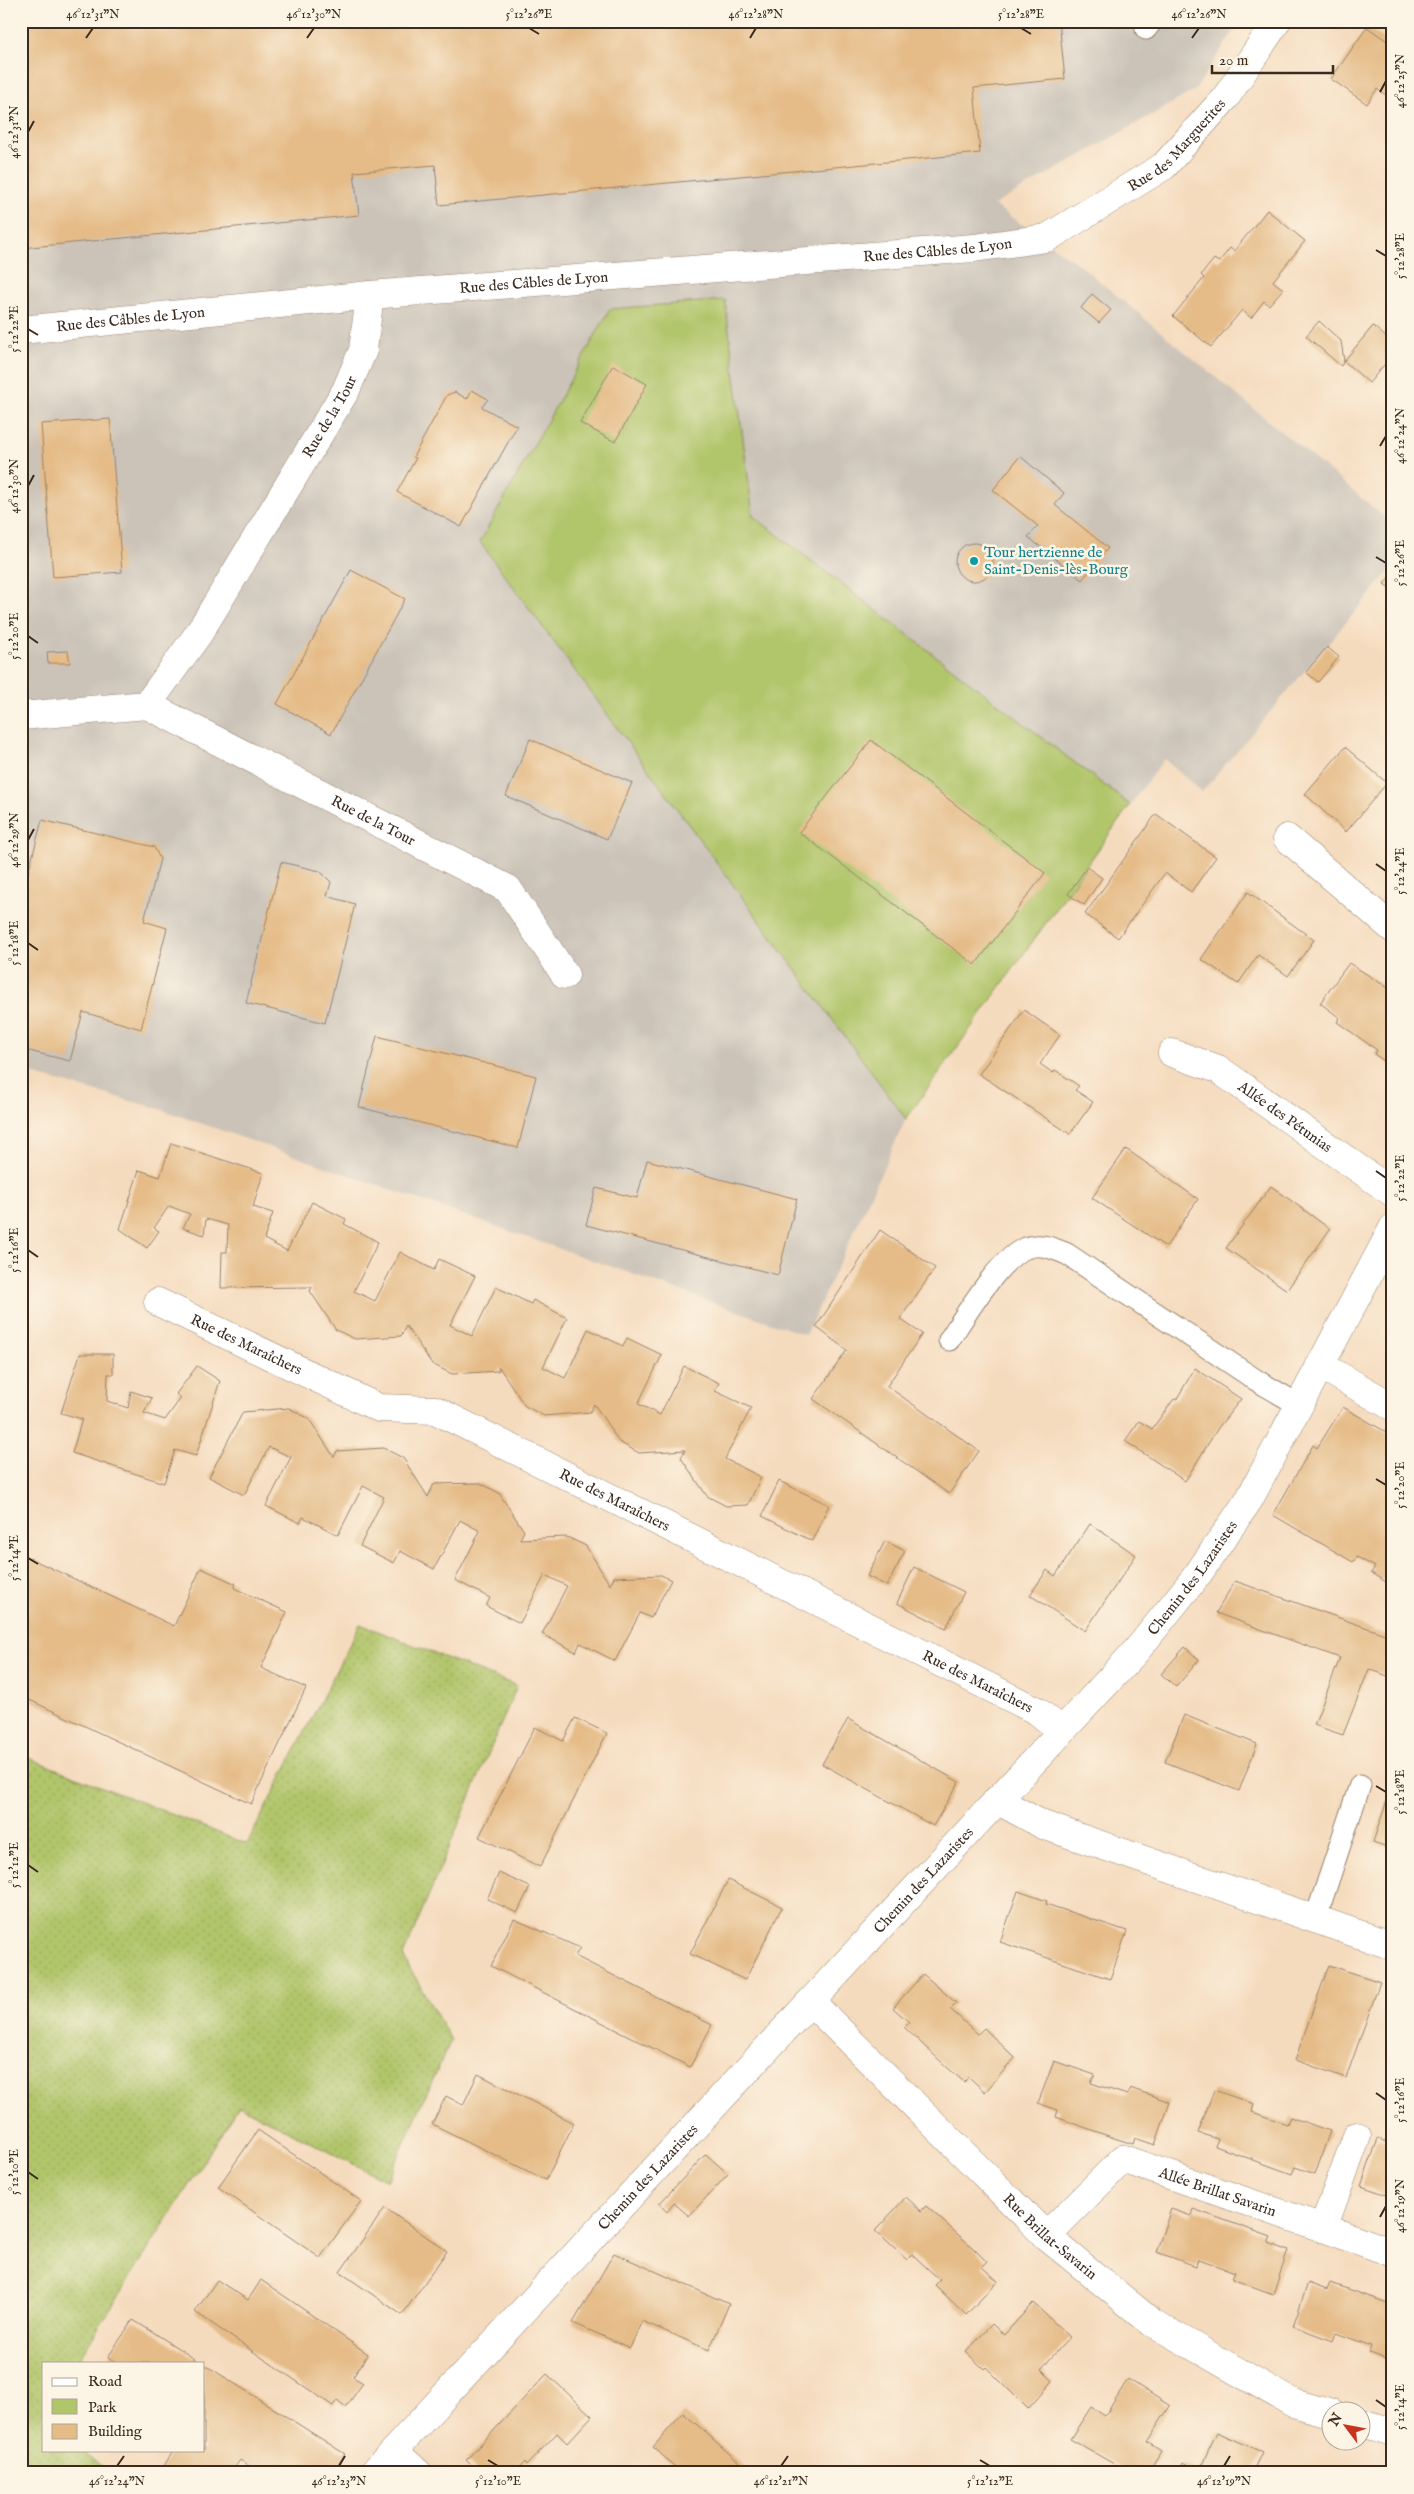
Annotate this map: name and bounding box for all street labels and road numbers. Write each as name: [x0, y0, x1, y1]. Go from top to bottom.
street label: Rue des Marguerites: [1124, 94, 1230, 196]
street label: Rue des Câbles de Lyon: [862, 233, 1013, 266]
street label: Rue des Câbles de Lyon: [459, 267, 609, 298]
street label: Rue des Câbles de Lyon: [55, 302, 206, 336]
street label: Rue de la Tour: [298, 372, 361, 461]
street label: Rue de la Tour: [328, 791, 419, 850]
street label: Allée des Pétunias: [1234, 1076, 1336, 1156]
street label: Rue des Maraîchers: [188, 1310, 305, 1379]
street label: Rue des Maraîchers: [556, 1464, 673, 1535]
street label: Chemin des Lazaristes: [1143, 1517, 1241, 1639]
street label: Rue des Maraîchers: [919, 1646, 1036, 1717]
street label: Chemin des Lazaristes: [869, 1823, 978, 1937]
street label: Chemin des Lazaristes: [594, 2120, 702, 2234]
street label: Allée Brillat Savarin: [1156, 2162, 1279, 2221]
street label: Rue Brillat-Savarin: [999, 2189, 1101, 2284]

